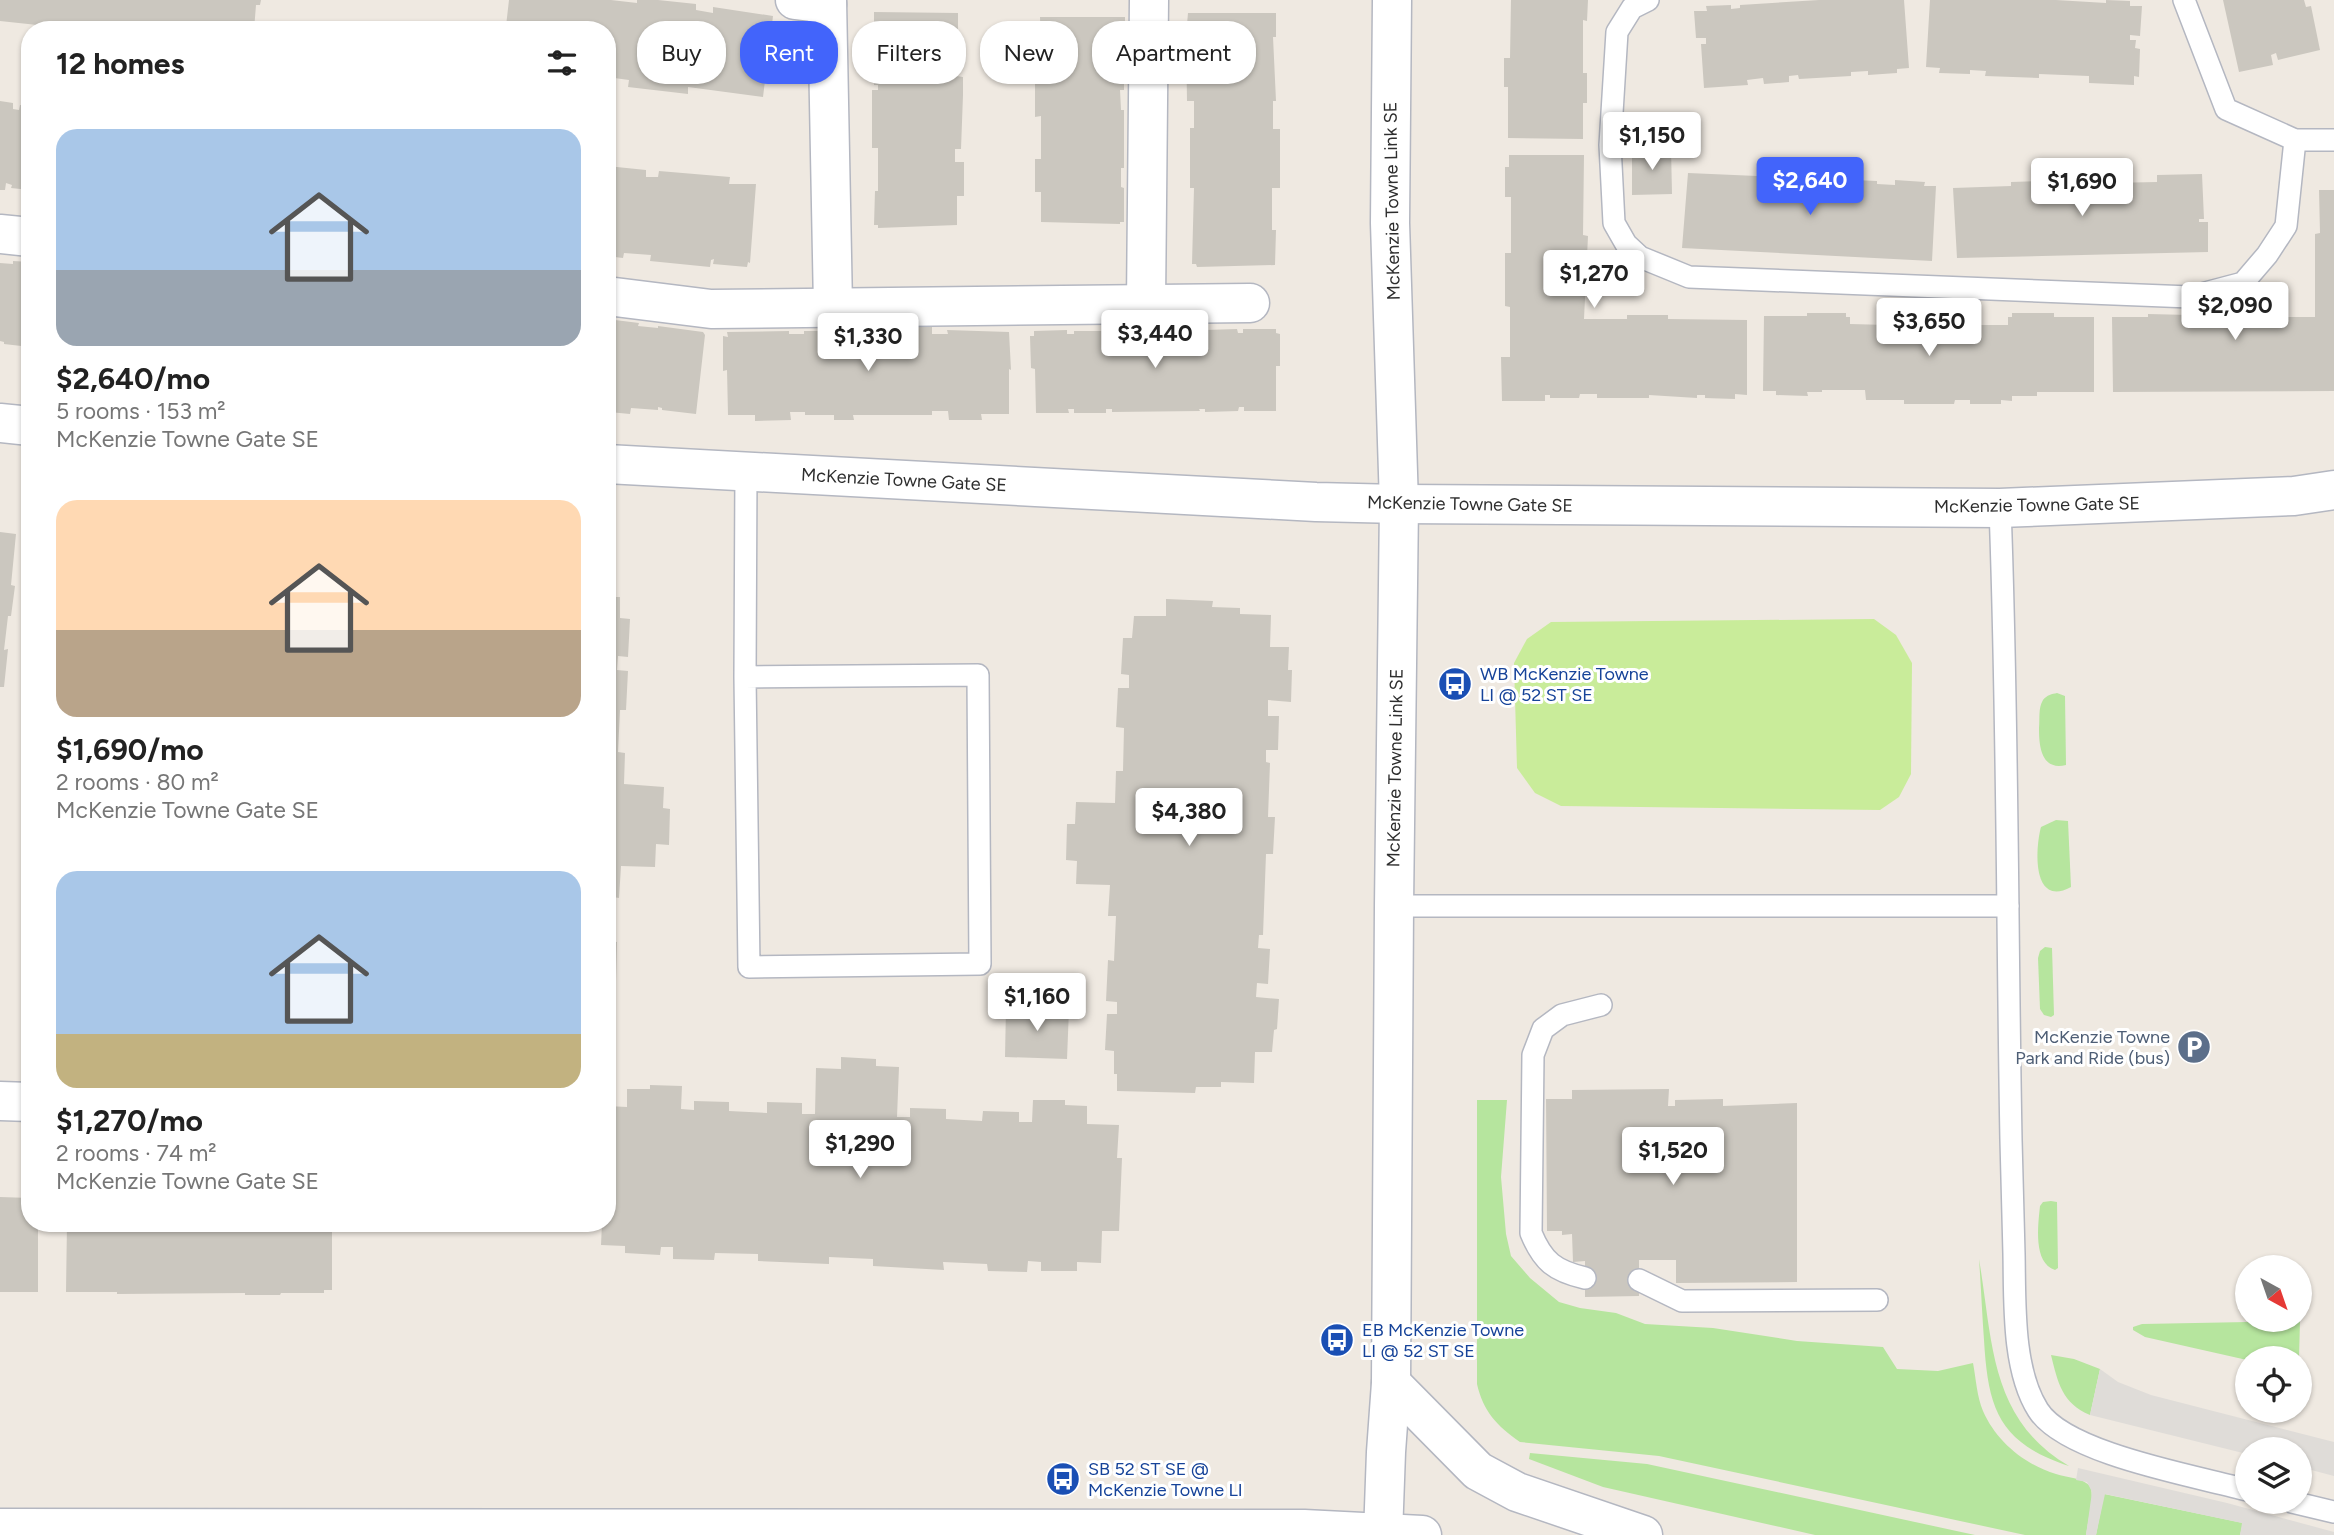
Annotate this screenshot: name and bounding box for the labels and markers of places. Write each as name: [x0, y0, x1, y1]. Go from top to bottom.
pin: $1,150: [1595, 113, 1709, 172]
pin: $2,640: [1753, 158, 1867, 217]
pin: $1,690: [2025, 158, 2139, 218]
pin: $1,270: [1537, 250, 1651, 310]
pin: $2,090: [2178, 282, 2292, 342]
pin: $3,650: [1872, 298, 1986, 358]
pin: $3,440: [1098, 310, 1212, 370]
pin: $1,330: [811, 314, 925, 373]
place label: WB McKenzie Towne LI @ 52 ST SE: [1480, 663, 1649, 706]
bus stop icon: WB McKenzie Towne LI @ 52 ST SE: [1436, 665, 1474, 703]
pin: $4,380: [1132, 788, 1246, 848]
pin: $1,160: [980, 974, 1094, 1033]
place label: McKenzie Towne Park and Ride (bus): [2015, 1026, 2170, 1069]
parking icon: McKenzie Towne Park and Ride (bus): [2175, 1028, 2213, 1066]
pin: $1,290: [803, 1120, 917, 1180]
pin: $1,520: [1616, 1128, 1730, 1187]
place label: EB McKenzie Towne LI @ 52 ST SE: [1362, 1319, 1524, 1362]
bus stop icon: EB McKenzie Towne LI @ 52 ST SE: [1318, 1321, 1356, 1359]
place label: SB 52 ST SE @ McKenzie Towne LI: [1088, 1458, 1243, 1501]
bus stop icon: SB 52 ST SE @ McKenzie Towne LI: [1044, 1460, 1082, 1498]

